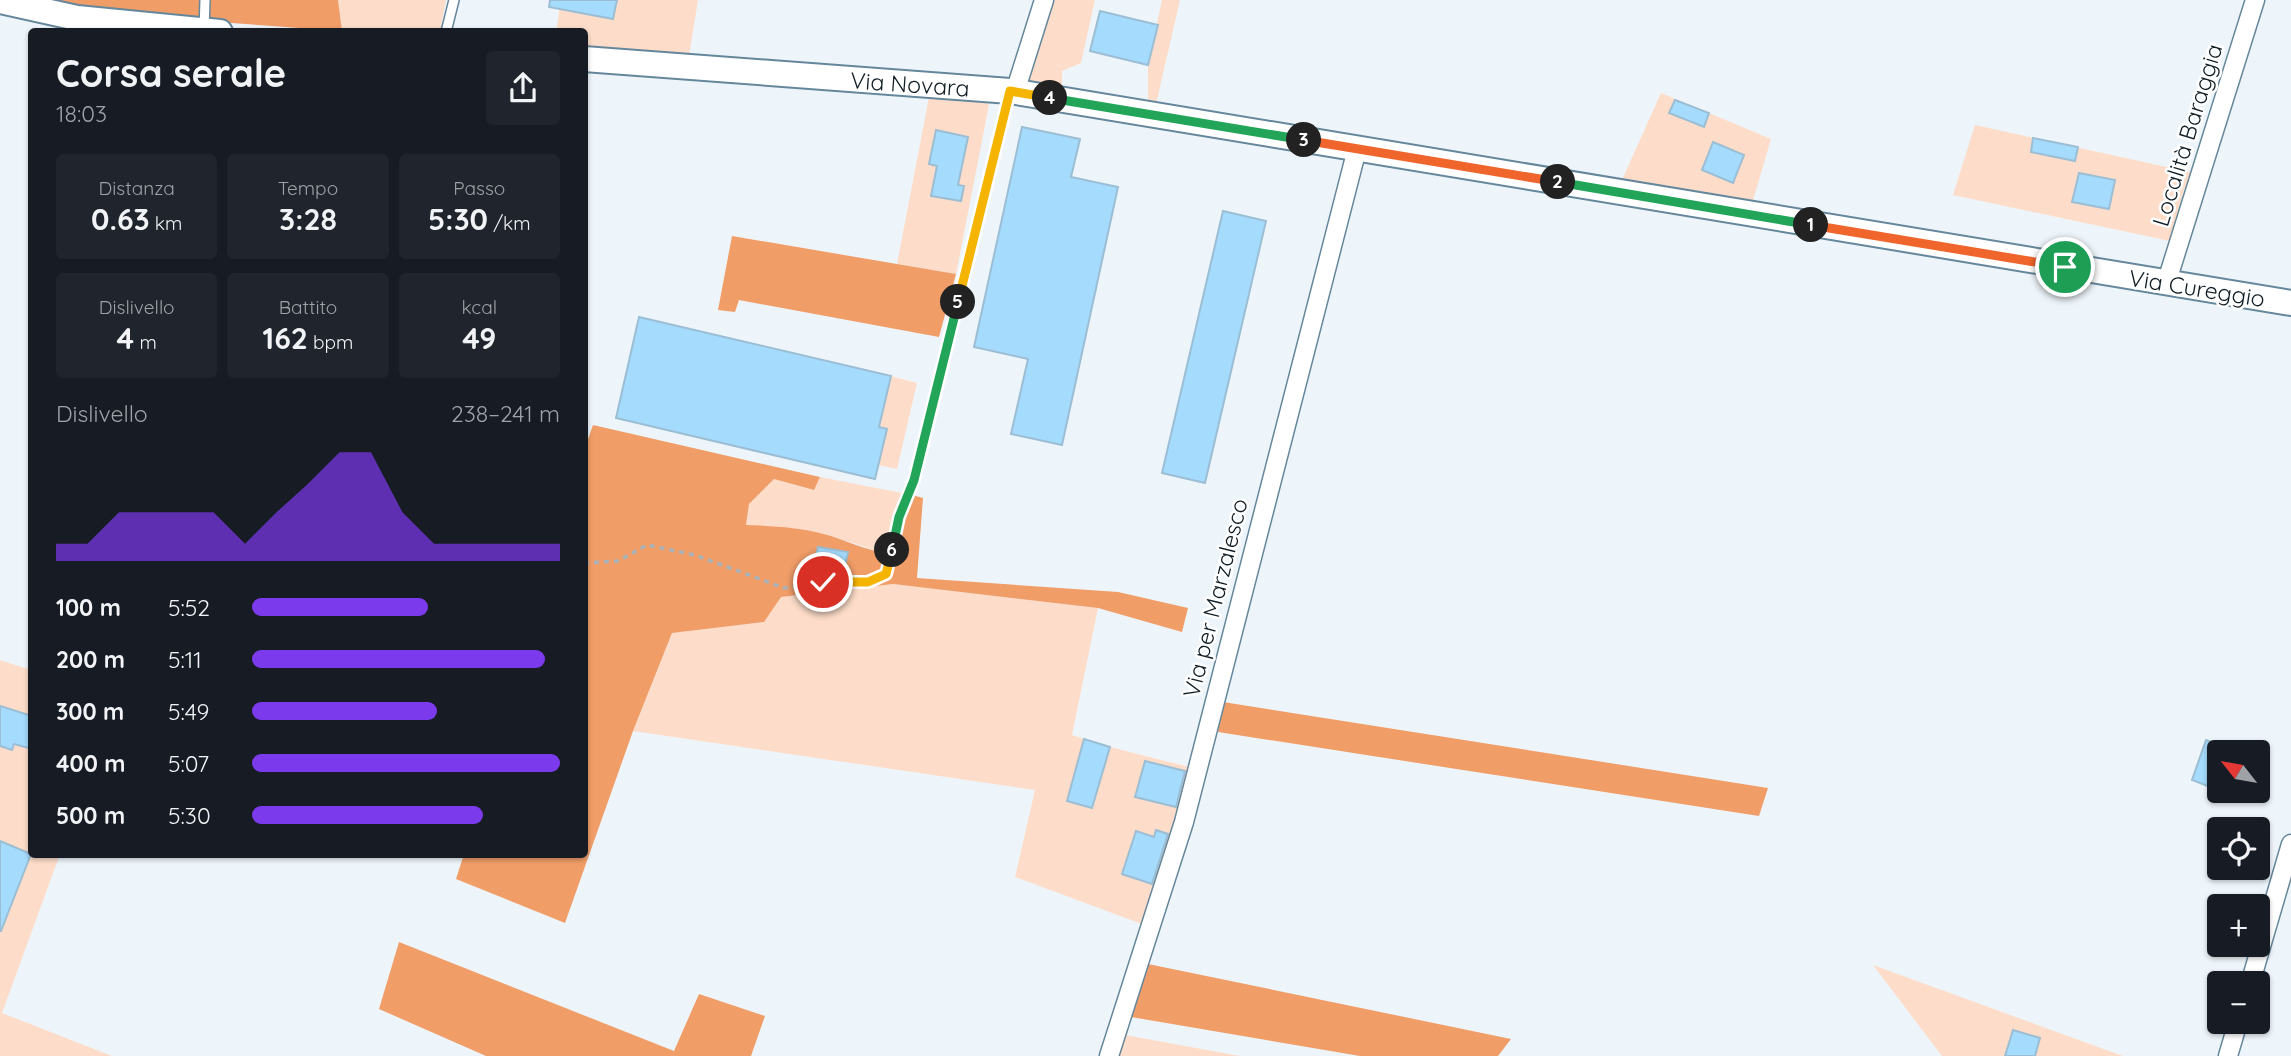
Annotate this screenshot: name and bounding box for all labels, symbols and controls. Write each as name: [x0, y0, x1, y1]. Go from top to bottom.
street label: Località Baraggia: [2145, 40, 2229, 230]
text: Corsa serale: [56, 49, 286, 97]
button: share: [486, 51, 560, 125]
street label: Via Novara: [849, 65, 971, 103]
pin: 4: [1032, 80, 1068, 116]
text: 4: [1044, 85, 1055, 109]
text: 18:03: [56, 99, 107, 128]
pin: 3: [1286, 122, 1322, 158]
text: 3: [1298, 127, 1309, 151]
pin: 2: [1540, 164, 1576, 200]
text: 2: [1552, 169, 1563, 193]
text: Distanza: [99, 176, 175, 200]
text: Tempo: [278, 176, 338, 200]
text: Passo: [453, 176, 505, 200]
text: 0.63: [91, 200, 150, 238]
text: 3:28: [279, 200, 337, 238]
text: 5:30: [428, 200, 488, 238]
pin: 1: [1794, 208, 1828, 243]
text: km: [150, 211, 182, 235]
text: /km: [488, 211, 531, 235]
text: 1: [1807, 212, 1814, 236]
pin: [2035, 237, 2095, 297]
icon: arrive: [2046, 248, 2084, 286]
street label: Via Cureggio: [2127, 263, 2267, 313]
pin: 5: [940, 284, 976, 320]
text: 5: [952, 289, 963, 313]
text: Dislivello: [99, 295, 175, 319]
text: Battito: [279, 295, 337, 319]
text: kcal: [462, 295, 497, 319]
text: 4: [117, 319, 134, 357]
text: 162: [263, 319, 308, 357]
text: 49: [462, 319, 496, 357]
text: m: [134, 330, 157, 354]
text: bpm: [308, 330, 353, 354]
text: Dislivello: [56, 399, 148, 428]
text: 238–241 m: [451, 399, 560, 428]
street label: Via per Marzalesco: [1176, 496, 1254, 700]
pin: 6: [874, 532, 910, 568]
text: 6: [886, 537, 897, 561]
pin: [793, 552, 853, 612]
icon: check: [804, 563, 842, 601]
text: 100 m: [56, 593, 121, 622]
text: 5:52: [168, 593, 210, 622]
text: 200 m: [56, 645, 125, 674]
text: 5:11: [168, 645, 202, 674]
text: 300 m: [56, 697, 124, 726]
text: 5:49: [168, 697, 209, 726]
north arrow: [2207, 740, 2270, 803]
map controls: [2207, 740, 2270, 1034]
text: 400 m: [56, 749, 125, 778]
text: 5:07: [168, 749, 209, 778]
text: 500 m: [56, 801, 125, 830]
text: 5:30: [168, 801, 211, 830]
button: locate: [2207, 817, 2270, 880]
button: +: [2207, 894, 2270, 957]
button: −: [2207, 971, 2270, 1034]

